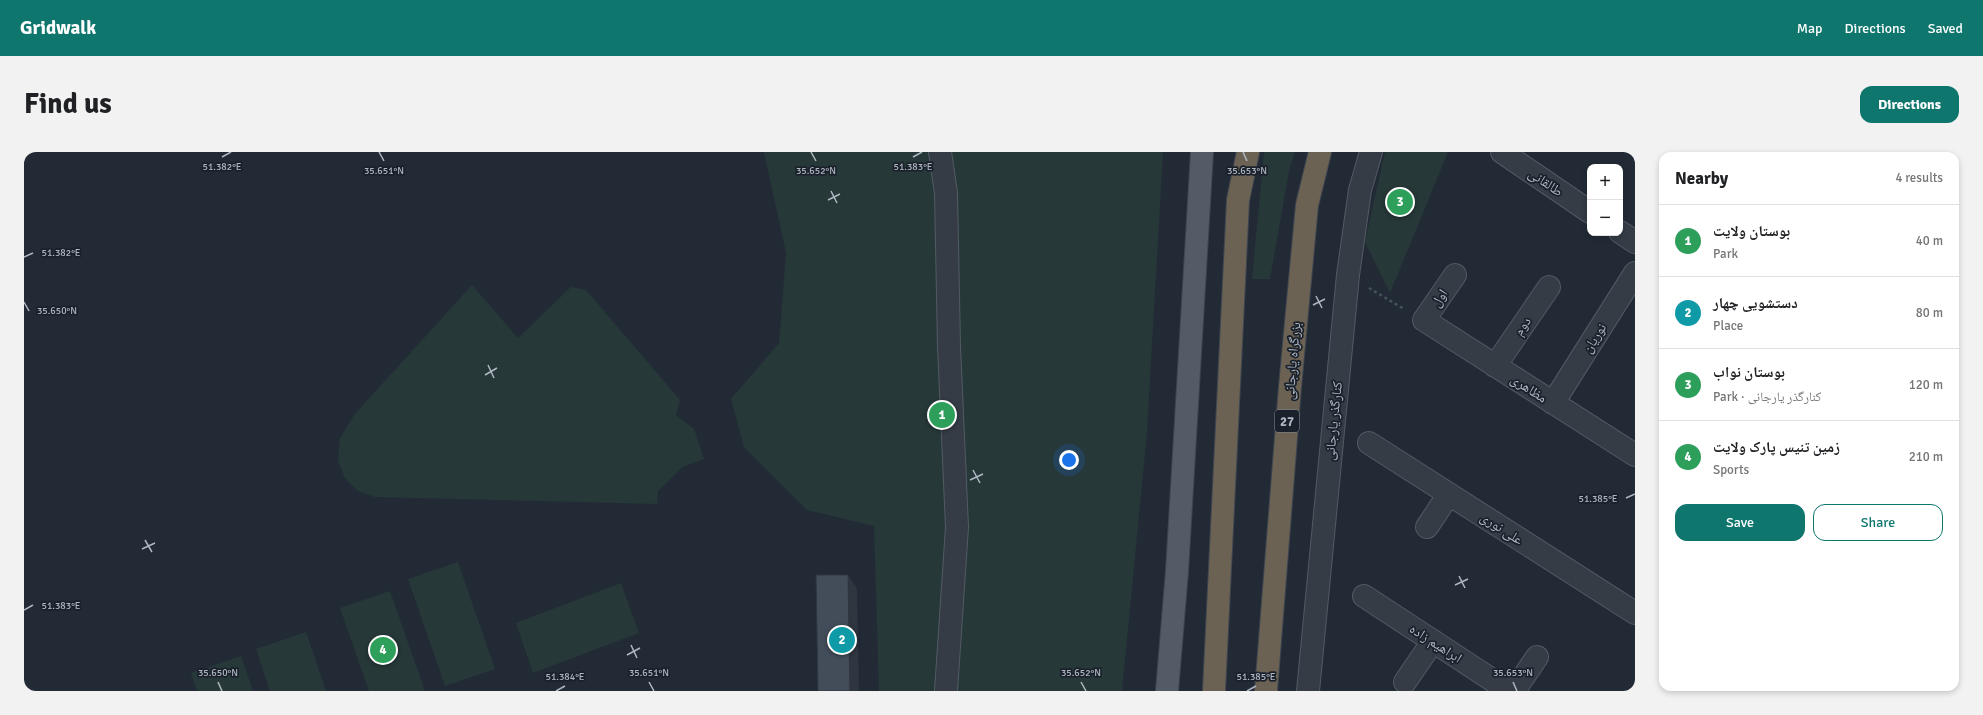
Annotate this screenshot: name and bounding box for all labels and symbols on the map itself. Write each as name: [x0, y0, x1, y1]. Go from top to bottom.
text: 51.382°E: [203, 161, 242, 173]
text: 51.383°E: [894, 161, 933, 173]
text: 35.651°N: [364, 165, 404, 177]
text: 35.652°N: [796, 165, 836, 177]
text: 35.653°N: [1227, 165, 1267, 177]
street label: طالقانی: [1525, 165, 1566, 200]
pin: 3: [1387, 187, 1413, 217]
text: 51.382°E: [42, 247, 81, 259]
street label: اول: [1427, 286, 1452, 311]
text: 35.650°N: [37, 305, 77, 317]
street label: دوم: [1510, 313, 1536, 340]
street label: نوریان: [1579, 320, 1610, 356]
street label: بزرگراه یارجانی: [1281, 321, 1304, 401]
street label: مظاهری: [1507, 370, 1550, 406]
street label: کنارگذر یارجانی: [1321, 380, 1346, 461]
pin: 1: [929, 400, 955, 430]
road number: 27: [1275, 410, 1299, 432]
your location: [1059, 450, 1079, 470]
text: 51.385°E: [1579, 493, 1618, 505]
street label: علی نوری: [1477, 508, 1526, 549]
text: 51.383°E: [42, 600, 81, 612]
street label: ابراهیم زاده: [1406, 620, 1465, 667]
pin: 2: [829, 625, 855, 655]
pin: 4: [370, 635, 396, 665]
text: 35.650°N: [198, 667, 238, 679]
text: 35.651°N: [629, 667, 669, 679]
text: 35.652°N: [1061, 667, 1101, 679]
text: 35.653°N: [1493, 667, 1533, 679]
text: 51.384°E: [546, 671, 585, 683]
text: 51.385°E: [1237, 671, 1276, 683]

